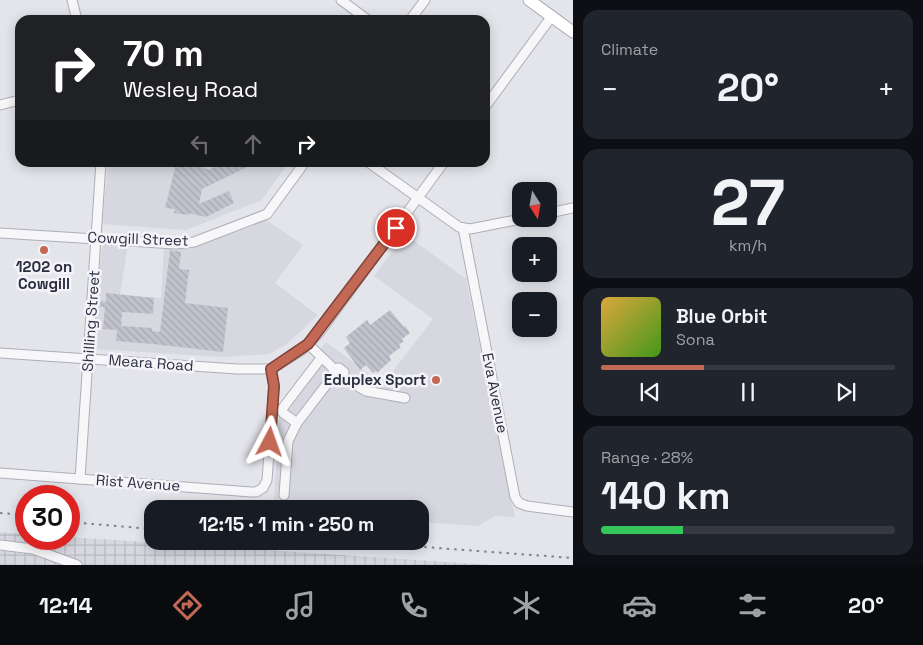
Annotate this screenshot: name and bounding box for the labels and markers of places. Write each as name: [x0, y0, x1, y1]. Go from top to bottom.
pin: [375, 207, 417, 249]
marker: 1202 on Cowgill: [38, 244, 50, 256]
place label: 1202 on Cowgill: [16, 257, 72, 293]
place label: Eduplex Sport: [324, 370, 426, 389]
marker: Eduplex Sport: [430, 374, 442, 386]

